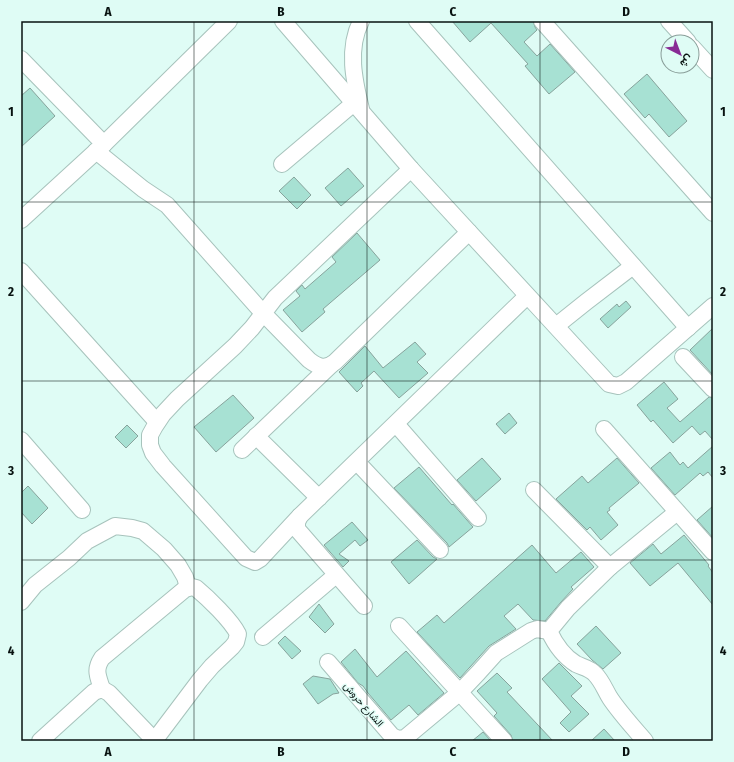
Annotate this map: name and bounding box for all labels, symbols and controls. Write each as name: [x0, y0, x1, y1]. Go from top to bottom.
text: A: [103, 4, 112, 19]
text: B: [277, 4, 285, 19]
text: C: [450, 4, 457, 19]
text: D: [622, 4, 630, 19]
north arrow: [660, 34, 700, 74]
text: ش: [677, 52, 696, 70]
text: 1: [8, 104, 14, 119]
text: 1: [720, 104, 726, 119]
text: 2: [7, 284, 14, 299]
text: 2: [719, 284, 726, 299]
text: 3: [7, 463, 14, 478]
text: 3: [719, 463, 726, 478]
text: 4: [8, 643, 15, 658]
text: 4: [720, 643, 727, 658]
street label: الشارع حروش: [341, 680, 386, 729]
text: A: [103, 744, 112, 759]
text: B: [277, 744, 285, 759]
text: C: [450, 744, 457, 759]
text: D: [622, 744, 630, 759]

